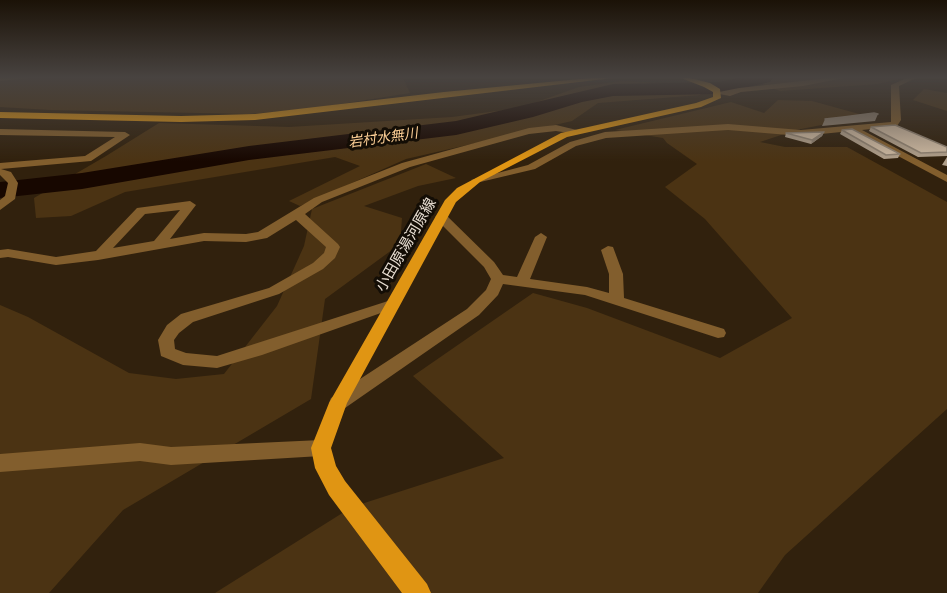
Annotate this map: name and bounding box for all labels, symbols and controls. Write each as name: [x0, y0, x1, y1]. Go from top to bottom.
water label: 岩村水無川: [347, 125, 419, 151]
street label: 小田原湯河原線: [372, 195, 440, 295]

